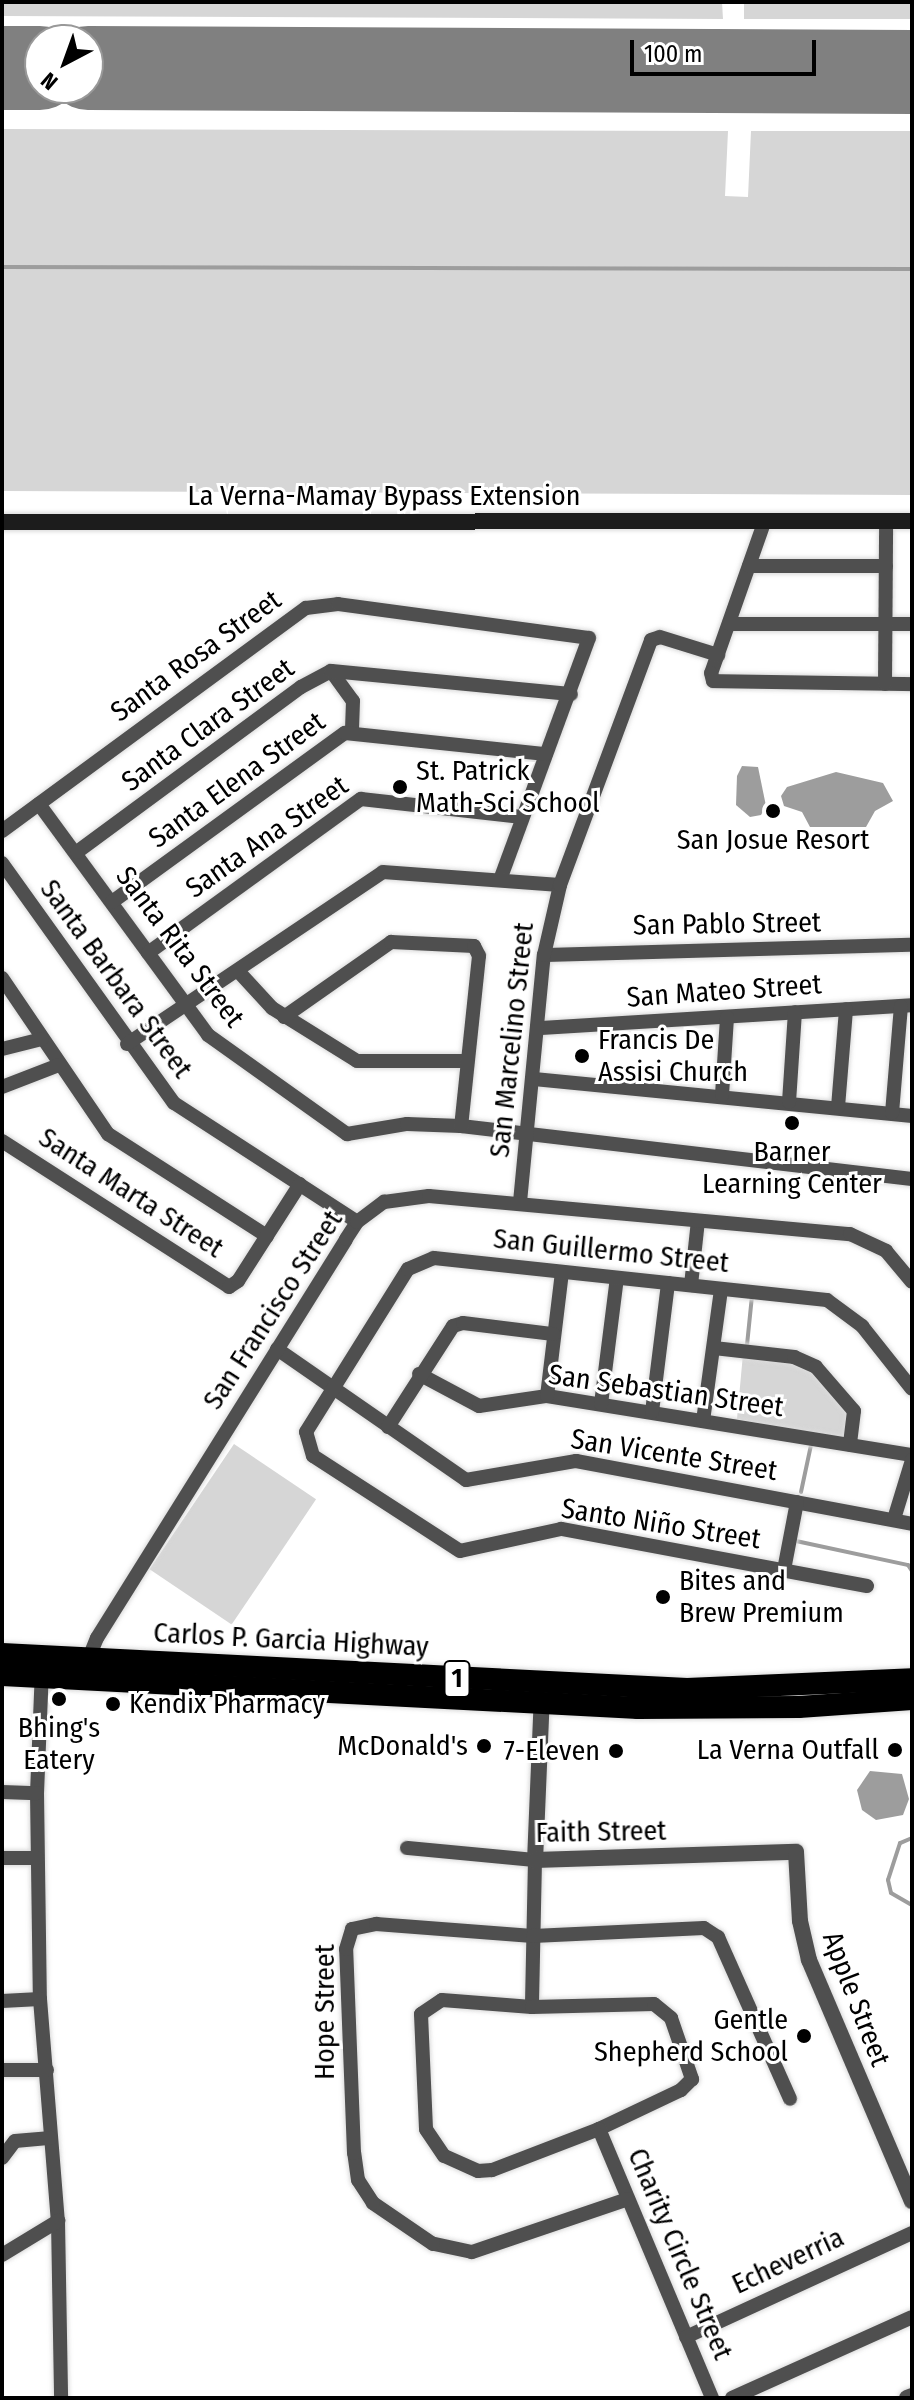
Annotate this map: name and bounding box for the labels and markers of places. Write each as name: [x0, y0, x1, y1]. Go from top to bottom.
place label: St. Patrick Math-Sci School: [416, 754, 600, 820]
marker: St. Patrick Math-Sci School: [391, 778, 409, 796]
marker: San Josue Resort: [764, 802, 782, 820]
place label: San Josue Resort: [677, 823, 869, 857]
place label: Francis De Assisi Church: [598, 1023, 748, 1089]
marker: Francis De Assisi Church: [573, 1047, 591, 1065]
marker: Barner Learning Center: [783, 1114, 801, 1132]
place label: Barner Learning Center: [702, 1135, 882, 1201]
place label: Bites and Brew Premium: [679, 1564, 844, 1630]
marker: Bites and Brew Premium: [654, 1588, 672, 1606]
place label: Kendix Pharmacy: [129, 1687, 325, 1721]
marker: Bhing's Eatery: [50, 1690, 68, 1708]
marker: Kendix Pharmacy: [104, 1695, 122, 1713]
place label: Bhing's Eatery: [18, 1711, 100, 1777]
place label: McDonald's: [337, 1729, 468, 1763]
place label: La Verna Outfall: [697, 1733, 879, 1767]
place label: 7-Eleven: [503, 1734, 600, 1768]
marker: McDonald's: [475, 1737, 493, 1755]
marker: La Verna Outfall: [886, 1741, 904, 1759]
marker: 7-Eleven: [607, 1742, 625, 1760]
place label: Gentle Shepherd School: [594, 2003, 788, 2069]
marker: Gentle Shepherd School: [795, 2027, 813, 2045]

